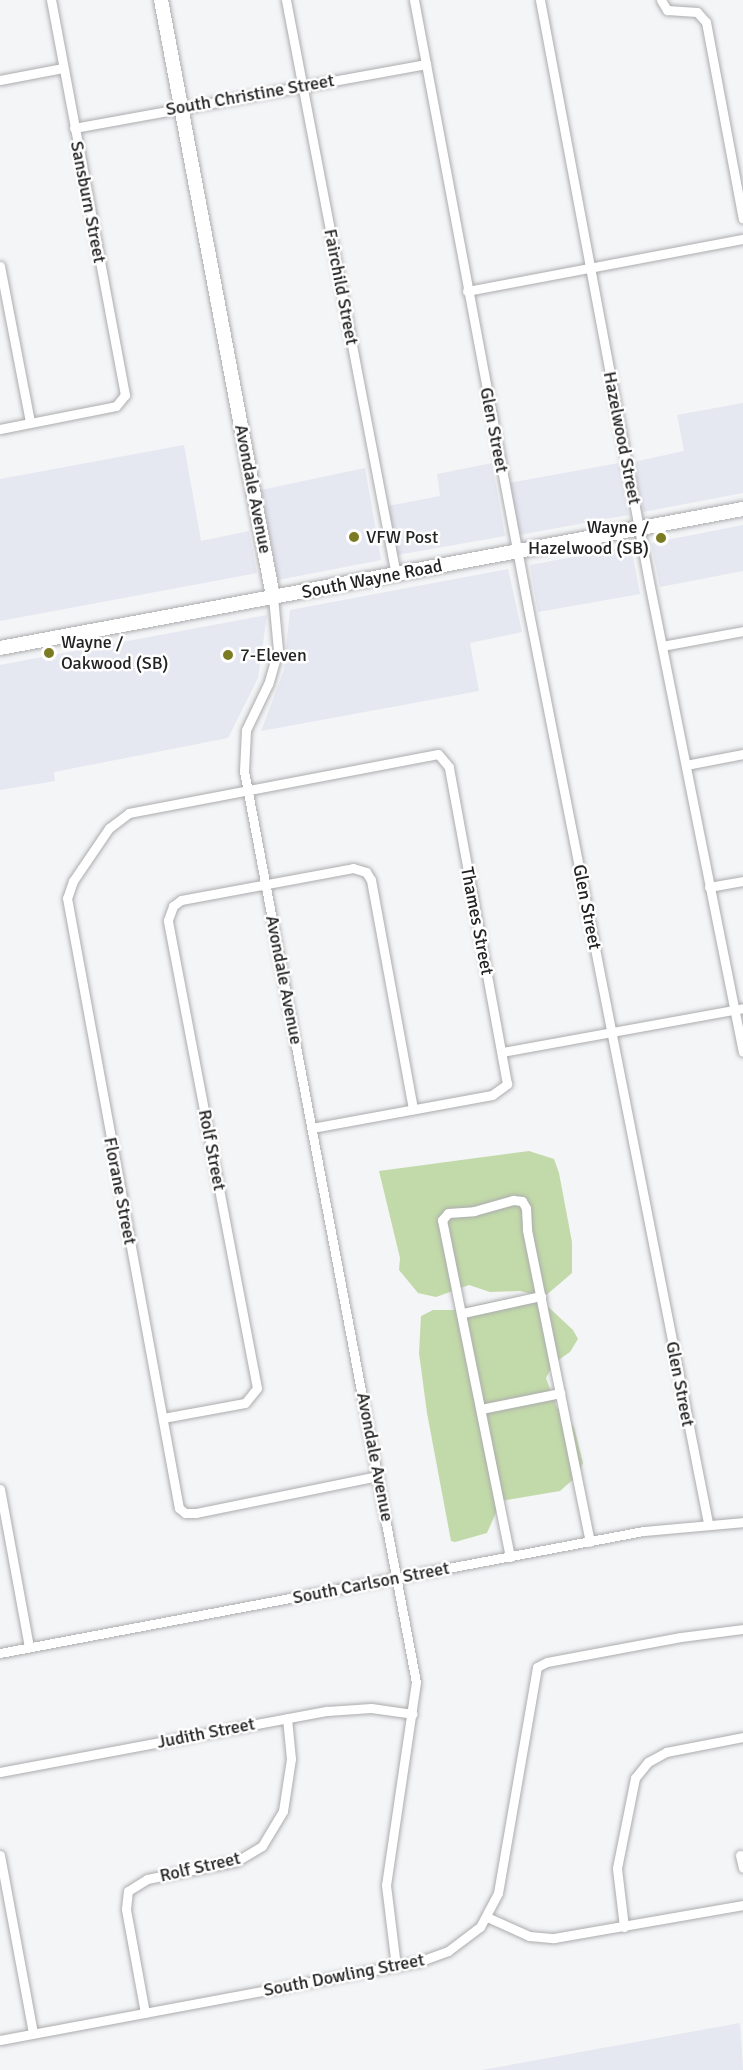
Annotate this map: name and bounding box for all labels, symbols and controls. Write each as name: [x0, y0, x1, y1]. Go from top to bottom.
street label: South Christine Street: [164, 70, 336, 120]
street label: Sansburn Street: [66, 139, 110, 265]
street label: Fairchild Street: [319, 227, 363, 347]
street label: Hazelwood Street: [599, 370, 645, 506]
street label: Glen Street: [475, 386, 513, 474]
street label: Avondale Avenue: [230, 423, 276, 555]
place label: Wayne / Hazelwood (SB): [528, 517, 649, 560]
place label: VFW Post: [366, 526, 438, 548]
marker: VFW Post: [347, 530, 361, 544]
marker: Wayne / Hazelwood (SB): [654, 531, 668, 545]
street label: South Wayne Road: [300, 555, 444, 603]
place label: Wayne / Oakwood (SB): [61, 632, 169, 674]
place label: 7-Eleven: [240, 644, 307, 666]
marker: Wayne / Oakwood (SB): [42, 646, 56, 660]
marker: 7-Eleven: [221, 648, 235, 662]
street label: Glen Street: [568, 863, 606, 951]
street label: Thames Street: [456, 865, 498, 977]
street label: Avondale Avenue: [261, 914, 307, 1046]
street label: Rolf Street: [194, 1108, 230, 1192]
street label: Florane Street: [99, 1135, 141, 1247]
street label: Glen Street: [661, 1340, 699, 1428]
street label: Avondale Avenue: [352, 1391, 398, 1523]
street label: South Carlson Street: [291, 1557, 451, 1609]
street label: Judith Street: [155, 1713, 257, 1753]
street label: Rolf Street: [158, 1847, 242, 1887]
street label: South Dowling Street: [262, 1949, 426, 2001]

